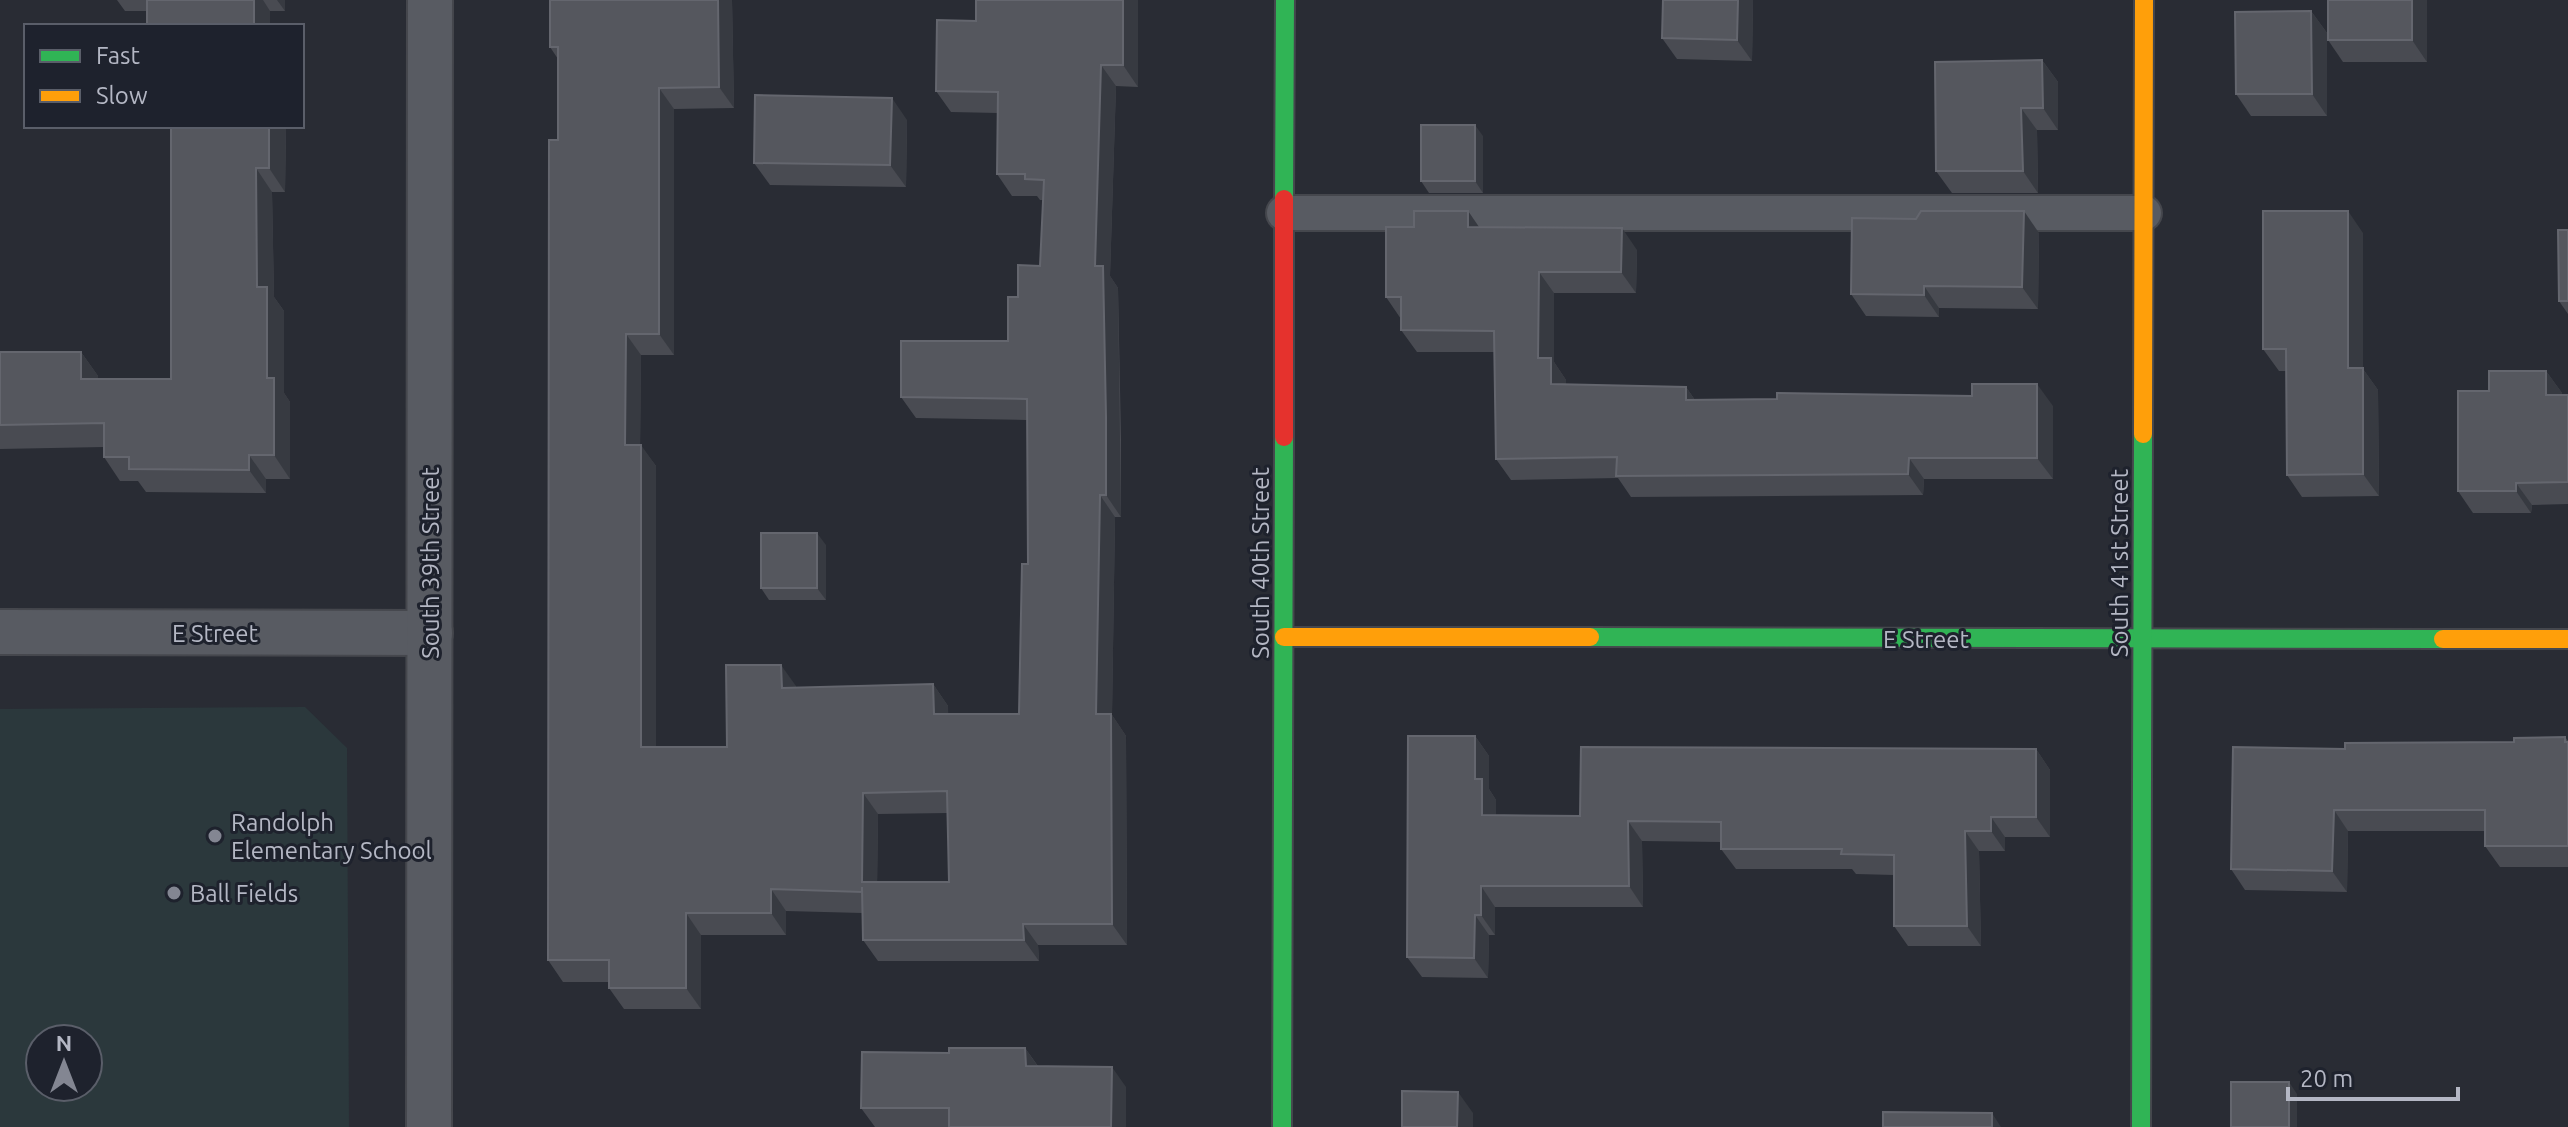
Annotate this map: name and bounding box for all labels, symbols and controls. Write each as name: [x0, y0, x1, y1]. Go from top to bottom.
legend: [24, 24, 304, 128]
text: Fast: [96, 42, 140, 69]
text: Slow: [96, 82, 148, 109]
street label: South 39th Street: [417, 467, 444, 659]
street label: South 40th Street: [1247, 467, 1274, 659]
street label: South 41st Street: [2106, 468, 2133, 657]
street label: E Street: [172, 620, 259, 647]
street label: E Street: [1883, 626, 1970, 653]
place label: Randolph Elementary School: [231, 809, 432, 864]
marker: Randolph Elementary School: [206, 827, 224, 845]
place label: Ball Fields: [190, 880, 298, 907]
marker: Ball Fields: [165, 884, 183, 902]
north arrow: [24, 1023, 104, 1103]
text: N: [56, 1030, 72, 1055]
scale bar: [2288, 1051, 2458, 1101]
text: 20 m: [2300, 1065, 2353, 1092]

